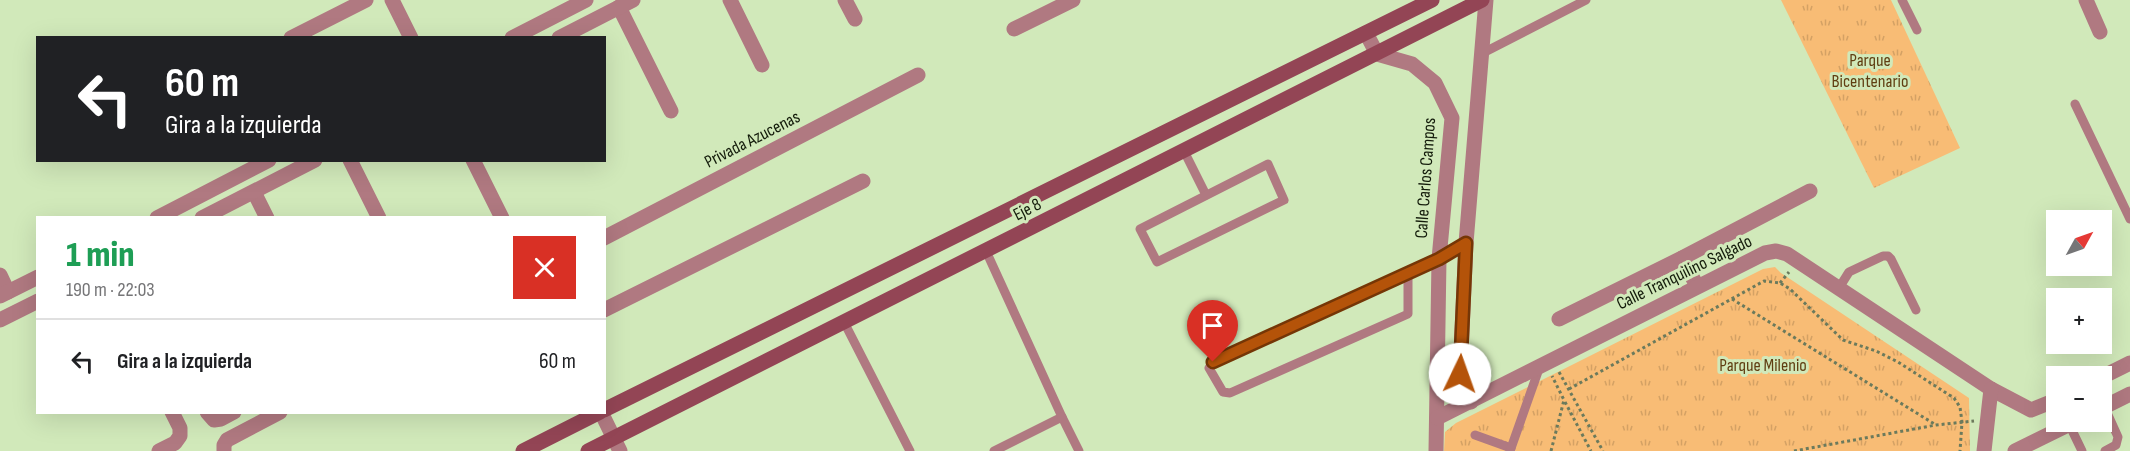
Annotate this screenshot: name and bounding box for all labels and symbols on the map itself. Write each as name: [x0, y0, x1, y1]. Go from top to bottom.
park label: Parque Bicentenario: [1832, 50, 1908, 92]
street label: Privada Azucenas: [701, 106, 803, 172]
street label: Calle Carlos Campos: [1411, 117, 1440, 239]
street label: Eje 8: [1010, 194, 1045, 225]
north arrow: [2046, 210, 2112, 276]
street label: Calle Tranquilino Salgado: [1613, 231, 1755, 314]
pin: [1187, 300, 1238, 362]
position arrow: [1428, 342, 1492, 406]
park label: Parque Milenio: [1719, 355, 1807, 376]

